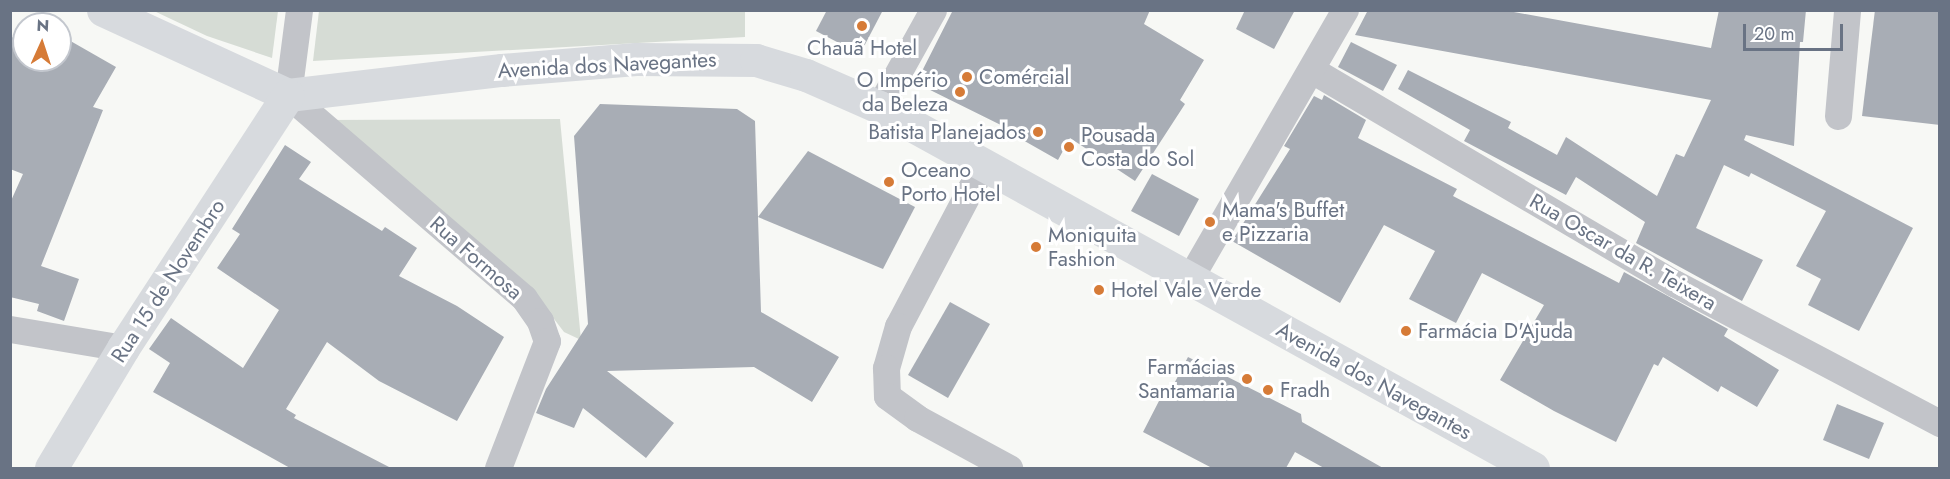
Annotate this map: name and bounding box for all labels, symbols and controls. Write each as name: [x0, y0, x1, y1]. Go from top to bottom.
north arrow: [12, 12, 72, 72]
scale bar: [1746, 12, 1846, 50]
text: N: [36, 14, 50, 37]
marker: Chauã Hotel: [855, 19, 869, 33]
text: 20 m: [1754, 21, 1794, 47]
place label: Chauã Hotel: [807, 35, 917, 61]
street label: Avenida dos Navegantes: [497, 47, 717, 83]
place label: Comércial: [979, 64, 1069, 90]
place label: O Império da Beleza: [857, 67, 948, 117]
marker: Comércial: [960, 70, 974, 84]
marker: O Império da Beleza: [953, 85, 967, 99]
place label: Batista Planejados: [868, 119, 1026, 145]
place label: Pousada Costa do Sol: [1081, 122, 1194, 172]
marker: Batista Planejados: [1031, 125, 1045, 139]
marker: Pousada Costa do Sol: [1062, 140, 1076, 154]
place label: Oceano Porto Hotel: [901, 157, 1001, 207]
marker: Oceano Porto Hotel: [882, 175, 896, 189]
street label: Rua Oscar da R. Teixera: [1525, 188, 1721, 316]
street label: Rua 15 de Novembro: [106, 195, 230, 367]
place label: Mama's Buffet e Pizzaria: [1222, 197, 1344, 247]
street label: Rua Formosa: [425, 211, 527, 305]
marker: Mama's Buffet e Pizzaria: [1203, 215, 1217, 229]
place label: Moniquita Fashion: [1048, 222, 1137, 272]
marker: Moniquita Fashion: [1029, 240, 1043, 254]
place label: Hotel Vale Verde: [1111, 277, 1261, 303]
marker: Hotel Vale Verde: [1092, 283, 1106, 297]
street label: Avenida dos Navegantes: [1272, 317, 1476, 445]
place label: Farmácia D'Ajuda: [1418, 318, 1573, 344]
marker: Farmácia D'Ajuda: [1399, 324, 1413, 338]
place label: Farmácias Santamaria: [1138, 354, 1235, 404]
marker: Farmácias Santamaria: [1240, 372, 1254, 386]
place label: Fradh: [1280, 377, 1330, 403]
marker: Fradh: [1261, 383, 1275, 397]

